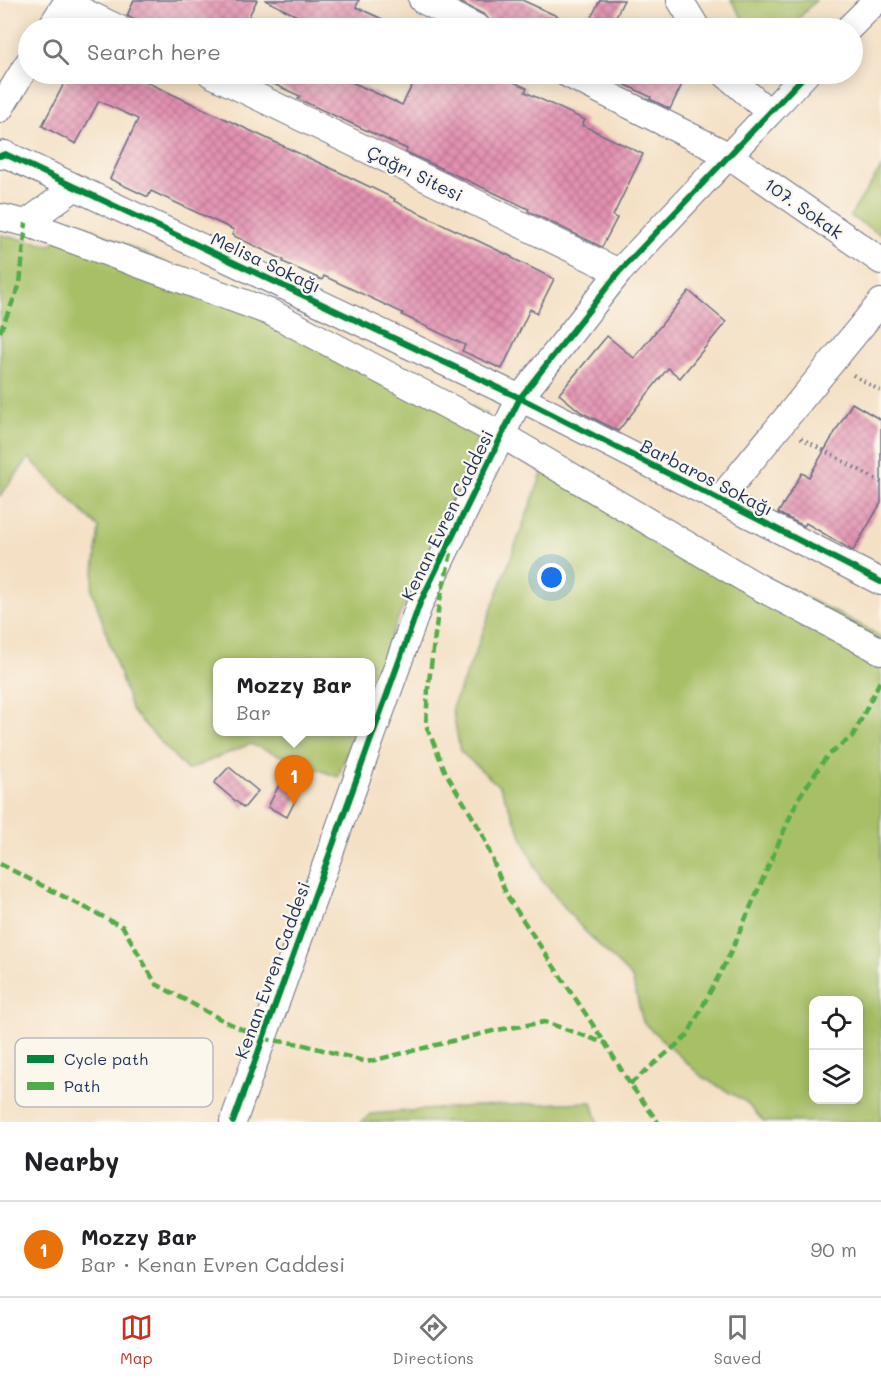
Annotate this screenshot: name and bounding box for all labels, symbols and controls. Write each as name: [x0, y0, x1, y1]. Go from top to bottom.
search box: [18, 18, 863, 84]
icon: search: [39, 35, 72, 68]
text: Search here: [87, 37, 221, 66]
street label: Çağrı Sitesi: [363, 139, 467, 207]
street label: 107. Sokak: [760, 172, 848, 244]
street label: Melisa Sokağı: [207, 226, 325, 298]
street label: Kenan Evren Caddesi: [395, 426, 499, 604]
street label: Barbaros Sokağı: [637, 433, 777, 521]
your location: [537, 563, 566, 592]
popup: [213, 658, 375, 736]
text: Mozzy Bar: [236, 670, 352, 699]
text: Bar: [236, 699, 271, 725]
pin: 1: [274, 756, 314, 805]
street label: Kenan Evren Caddesi: [229, 878, 315, 1062]
map controls: [809, 996, 863, 1104]
button: locate: [809, 996, 863, 1050]
legend: [15, 1038, 213, 1107]
text: Cycle path: [64, 1048, 148, 1069]
button: layers: [809, 1050, 863, 1104]
text: Path: [64, 1075, 100, 1096]
text: Nearby: [24, 1144, 119, 1178]
text: Mozzy Bar: [81, 1222, 197, 1251]
text: 1: [39, 1236, 48, 1262]
text: 90 m: [811, 1236, 857, 1262]
text: Bar · Kenan Evren Caddesi: [81, 1251, 345, 1277]
tab: Map: [120, 1311, 153, 1368]
tab: Directions: [393, 1311, 474, 1368]
tab: Saved: [714, 1311, 761, 1368]

